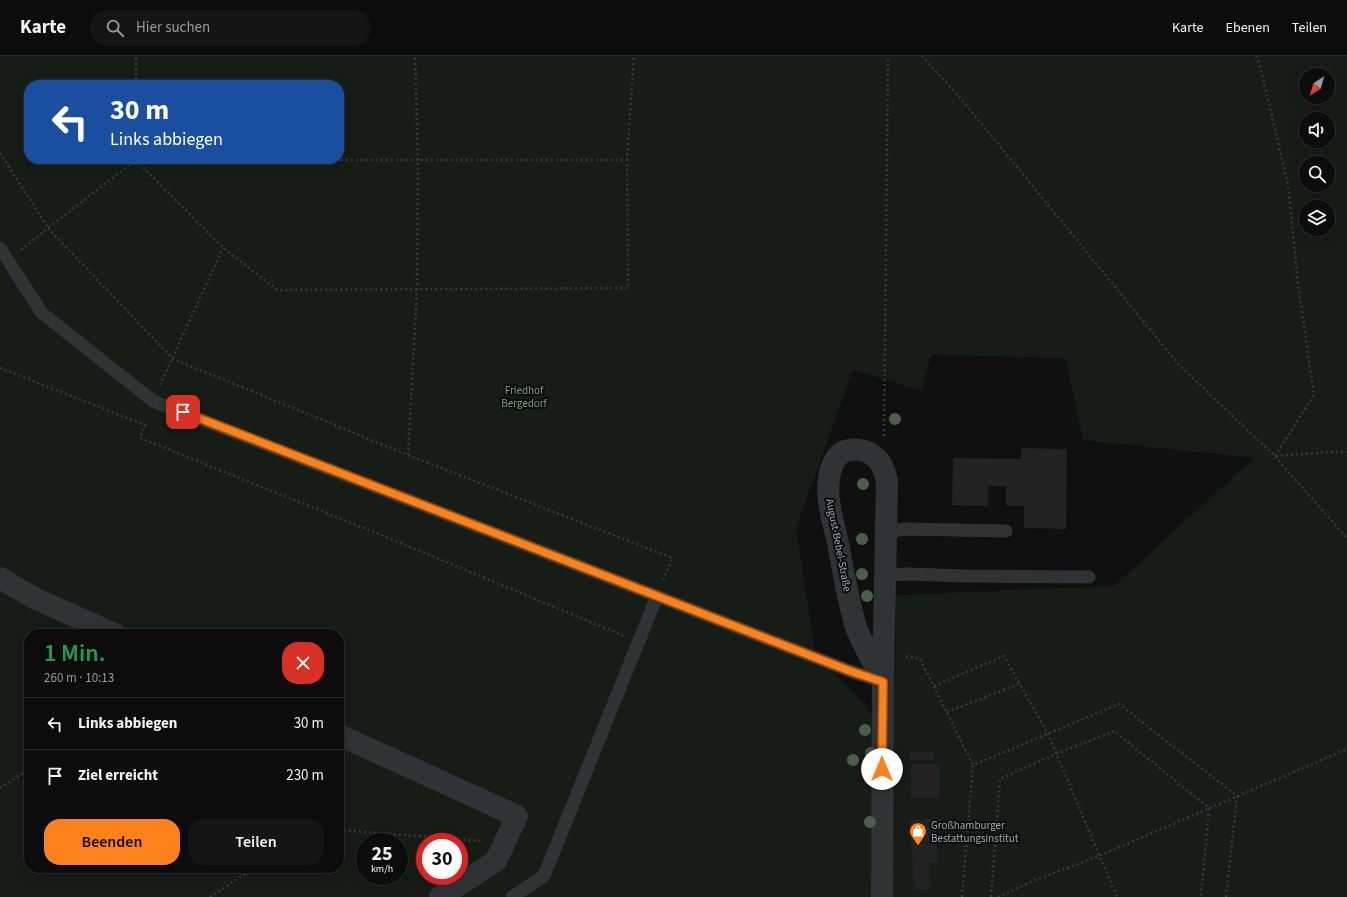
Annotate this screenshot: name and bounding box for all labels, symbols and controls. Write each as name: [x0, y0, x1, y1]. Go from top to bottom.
search box: [90, 10, 370, 46]
text: Karte: [20, 14, 66, 41]
icon: search: [104, 17, 126, 39]
text: Hier suchen: [136, 17, 210, 38]
text: Karte: [1172, 18, 1204, 38]
text: Ebenen: [1226, 18, 1270, 38]
text: Teilen: [1292, 18, 1327, 38]
north arrow: [1299, 68, 1335, 104]
map controls: [1299, 68, 1335, 236]
text: 30 m: [110, 90, 169, 130]
icon: left: [44, 96, 96, 148]
button: sound: [1299, 112, 1335, 148]
text: Links abbiegen: [110, 127, 223, 152]
button: search: [1299, 156, 1335, 192]
button: layers: [1299, 200, 1335, 236]
park label: Friedhof Bergedorf: [501, 383, 548, 411]
pin: [166, 395, 200, 429]
icon: arrive: [172, 401, 194, 423]
street label: August-Bebel-Straße: [822, 497, 855, 593]
text: 1 Min.: [44, 636, 105, 671]
button: close: [282, 642, 324, 684]
text: 260 m · 10:13: [44, 669, 114, 687]
icon: left: [44, 713, 66, 735]
text: Links abbiegen: [78, 713, 177, 734]
text: 30 m: [294, 713, 324, 734]
position arrow: [861, 748, 903, 790]
icon: arrive: [44, 765, 66, 787]
text: Ziel erreicht: [78, 765, 158, 786]
text: 230 m: [286, 765, 324, 786]
place label: Großhamburger Bestattungsinstitut: [931, 818, 1019, 846]
button: Beenden: [44, 819, 180, 865]
button: Teilen: [188, 819, 324, 865]
shop icon: Großhamburger Bestattungsinstitut: [908, 821, 928, 846]
speed limit sign: 30: [416, 833, 468, 885]
text: 25: [371, 840, 393, 868]
text: km/h: [371, 862, 393, 876]

